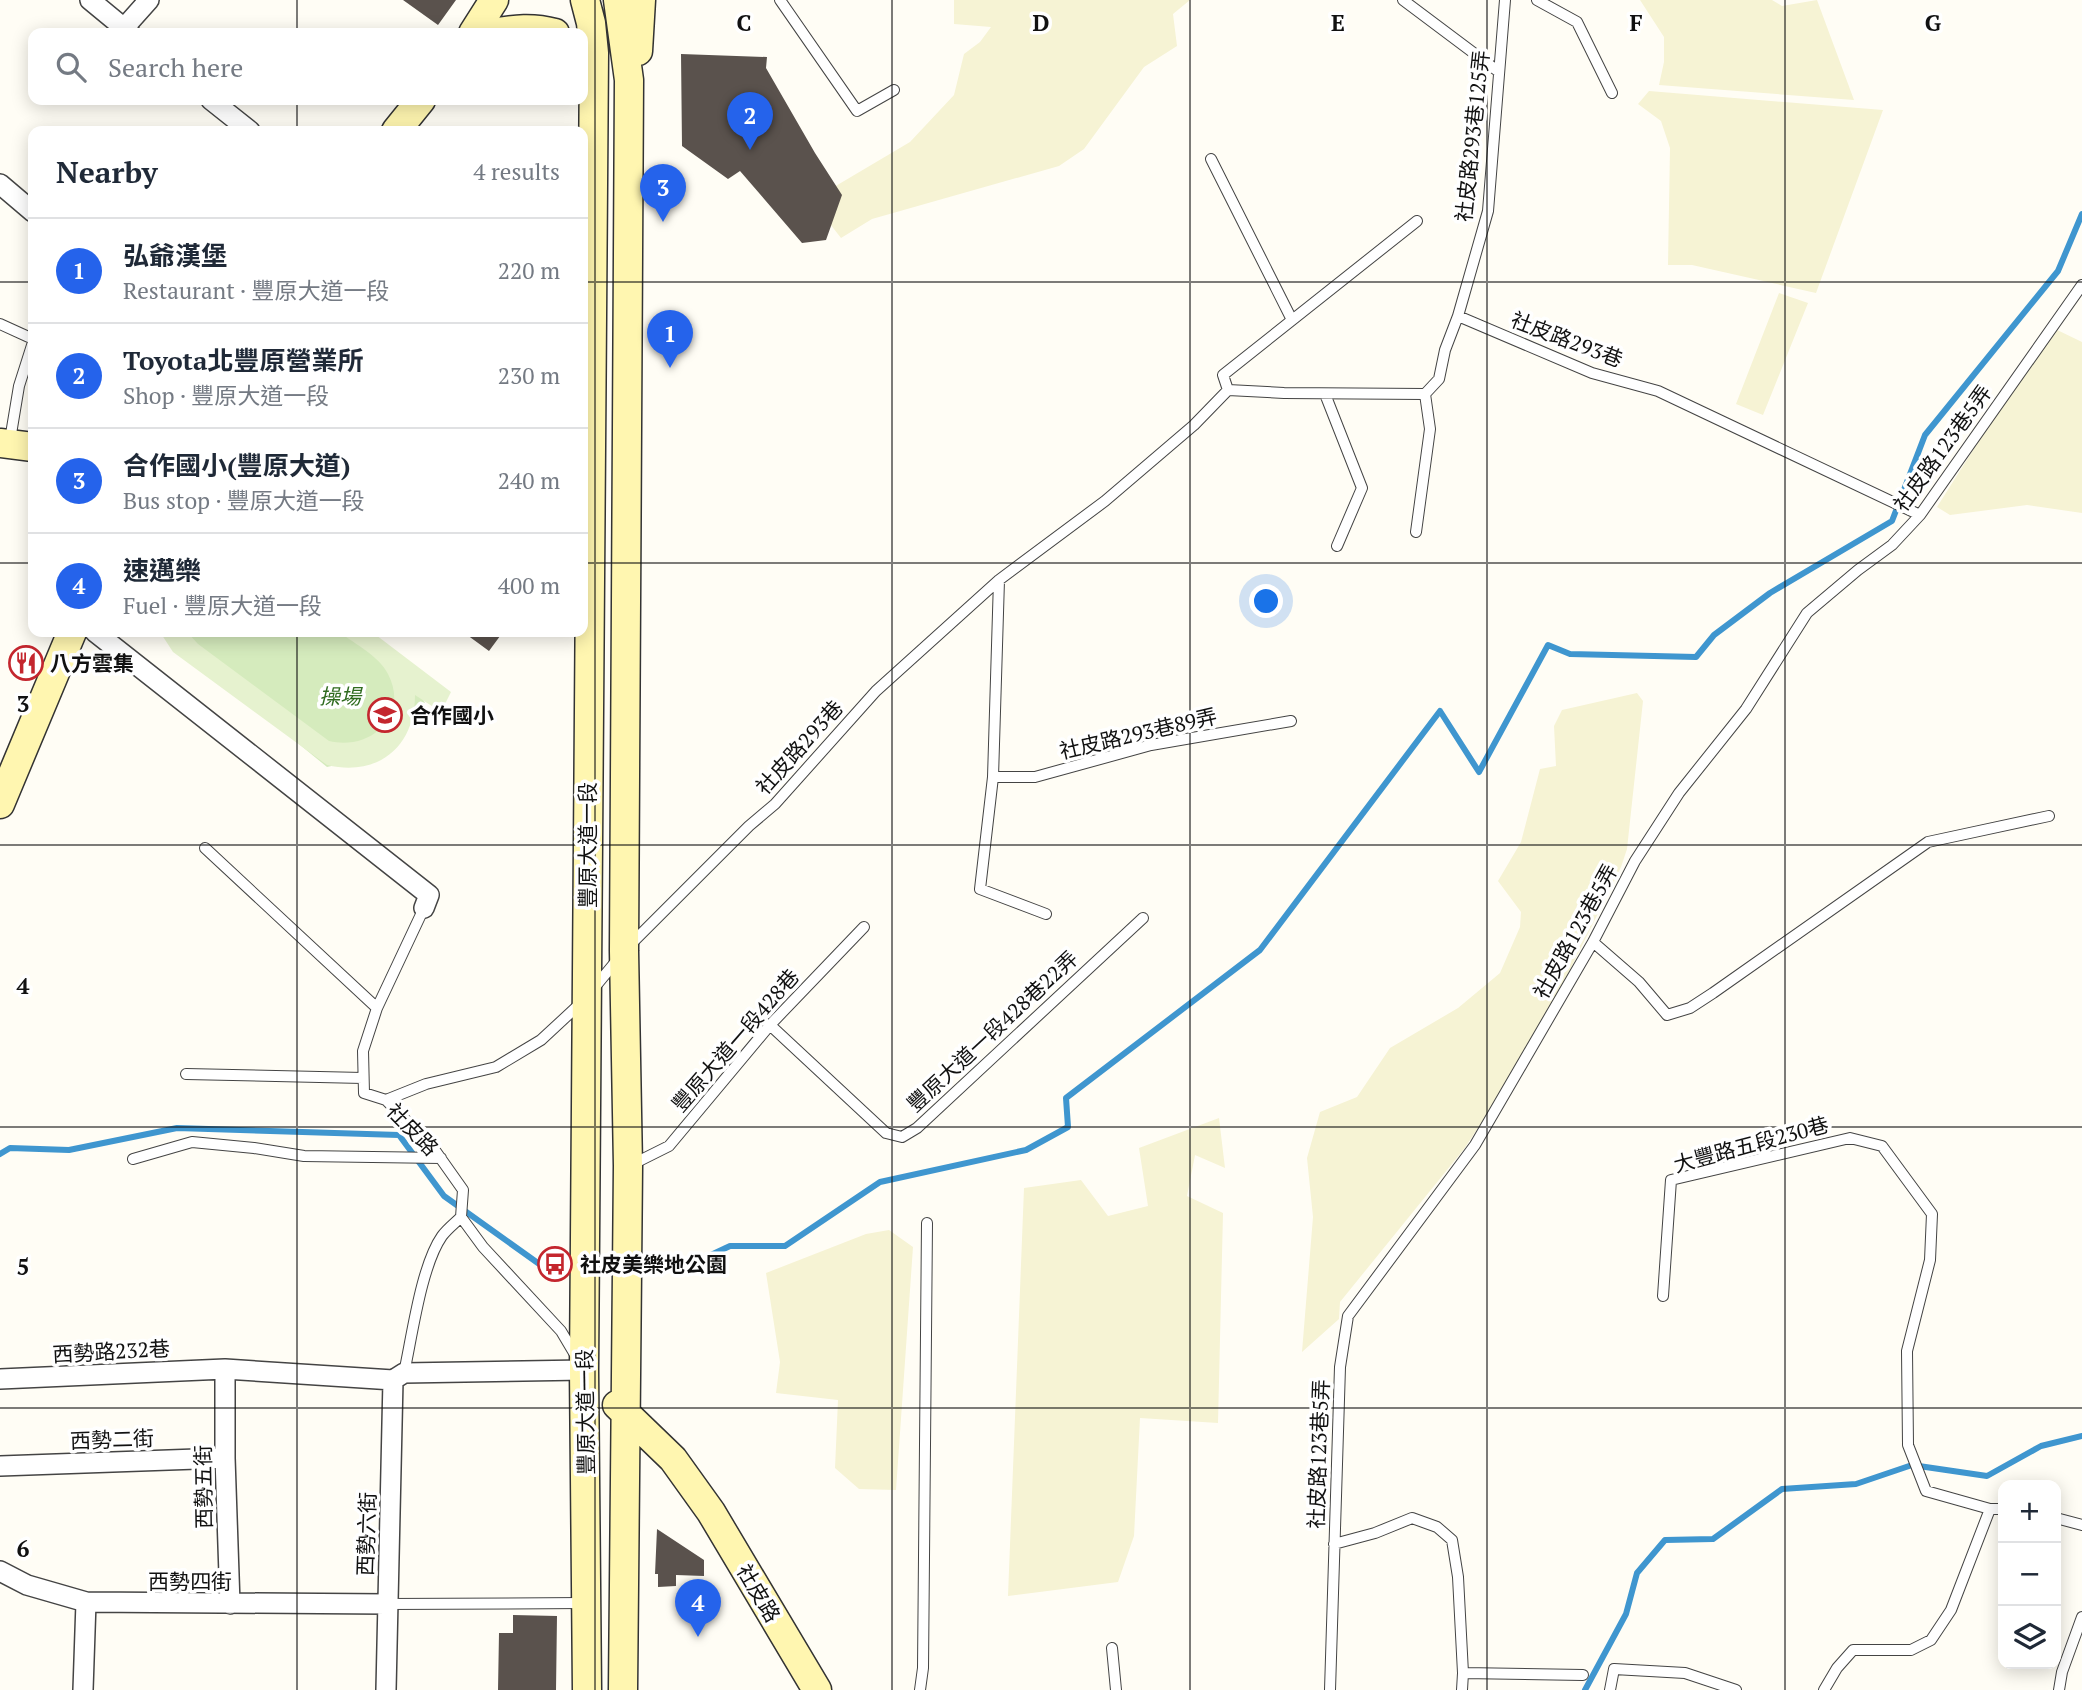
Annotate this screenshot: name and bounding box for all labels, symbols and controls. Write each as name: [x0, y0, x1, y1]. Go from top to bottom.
text: C: [737, 7, 752, 38]
text: D: [1033, 7, 1050, 38]
text: E: [1331, 7, 1345, 38]
text: F: [1629, 7, 1643, 38]
text: G: [1925, 7, 1942, 38]
search box: [28, 28, 588, 105]
icon: search: [52, 48, 90, 86]
street label: 社皮路293巷125弄: [1449, 49, 1495, 223]
text: Search here: [108, 50, 243, 84]
pin: 2: [727, 92, 773, 150]
text: Nearby: [56, 152, 158, 192]
text: 4 results: [473, 156, 560, 187]
pin: 3: [640, 164, 686, 222]
text: 弘爺漢堡: [123, 238, 227, 272]
text: 1: [73, 255, 86, 286]
text: 220 m: [498, 255, 560, 286]
text: Restaurant · 豐原大道一段: [123, 275, 389, 306]
street label: 社皮路293巷: [1507, 305, 1627, 373]
pin: 1: [647, 310, 693, 368]
text: Toyota北豐原營業所: [123, 343, 363, 377]
text: 2: [73, 360, 86, 391]
text: 230 m: [498, 360, 560, 391]
street label: 社皮路123巷5弄: [1887, 379, 1997, 517]
text: Shop · 豐原大道一段: [123, 380, 329, 411]
text: 合作國小(豐原大道): [123, 448, 351, 482]
text: 3: [73, 465, 86, 496]
text: 240 m: [498, 465, 560, 496]
text: Bus stop · 豐原大道一段: [123, 485, 365, 516]
text: 速邁樂: [123, 553, 201, 587]
text: 4: [73, 570, 86, 601]
text: 400 m: [498, 570, 560, 601]
your location: [1249, 584, 1283, 618]
text: Fuel · 豐原大道一段: [123, 590, 322, 621]
restaurant icon: 八方雲集: [7, 644, 45, 682]
place label: 八方雲集: [50, 649, 134, 677]
park label: 操場: [319, 682, 363, 710]
text: 3: [17, 688, 30, 719]
street label: 社皮路293巷: [749, 694, 849, 800]
school or university icon: 合作國小: [366, 696, 404, 734]
place label: 合作國小: [410, 701, 494, 729]
street label: 社皮路293巷89弄: [1056, 701, 1220, 765]
street label: 豐原大道一段: [573, 782, 601, 908]
street label: 社皮路123巷5弄: [1526, 859, 1624, 1003]
street label: 豐原大道一段428巷22弄: [901, 944, 1083, 1118]
street label: 豐原大道一段428巷: [665, 963, 805, 1117]
text: 4: [17, 970, 30, 1001]
street label: 社皮路: [381, 1097, 445, 1161]
street label: 大豐路五段230巷: [1670, 1110, 1832, 1178]
bus stop icon: 社皮美樂地公園: [536, 1245, 574, 1283]
place label: 社皮美樂地公園: [580, 1250, 727, 1278]
text: 5: [17, 1251, 30, 1282]
street label: 西勢路232巷: [52, 1334, 170, 1368]
street label: 豐原大道一段: [570, 1349, 600, 1475]
street label: 社皮路123巷5弄: [1301, 1379, 1335, 1529]
street label: 西勢二街: [70, 1424, 154, 1454]
street label: 西勢五街: [188, 1445, 218, 1529]
map controls: [1998, 1480, 2061, 1669]
button: +: [1998, 1480, 2061, 1543]
street label: 西勢六街: [351, 1492, 381, 1576]
text: 6: [17, 1533, 30, 1564]
button: −: [1998, 1543, 2061, 1606]
street label: 社皮路: [731, 1559, 787, 1627]
street label: 西勢四街: [148, 1567, 232, 1595]
pin: 4: [675, 1579, 721, 1637]
button: layers: [1998, 1606, 2061, 1669]

